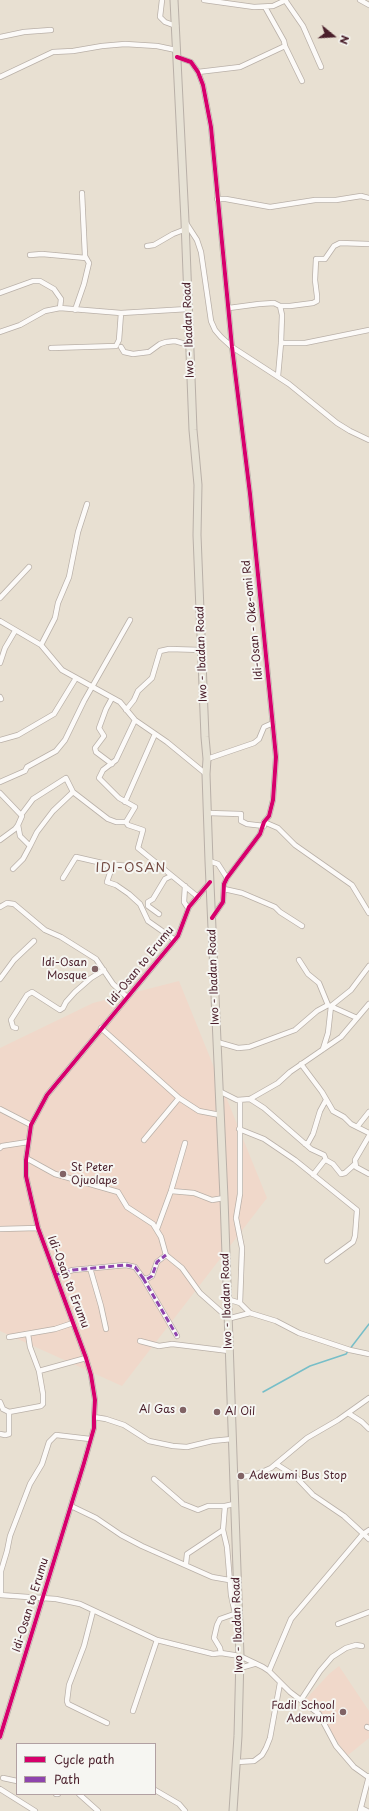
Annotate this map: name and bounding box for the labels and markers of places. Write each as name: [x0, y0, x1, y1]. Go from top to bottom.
place label: Idi-Osan Mosque: [42, 956, 87, 982]
marker: Idi-Osan Mosque: [90, 964, 100, 974]
place label: St Peter Ojuolape: [71, 1161, 117, 1187]
marker: St Peter Ojuolape: [58, 1169, 68, 1179]
place label: Al Gas: [139, 1403, 175, 1417]
marker: Al Gas: [178, 1405, 188, 1415]
place label: Al Oil: [225, 1405, 255, 1419]
marker: Al Oil: [212, 1407, 222, 1417]
place label: Adewumi Bus Stop: [249, 1469, 347, 1483]
marker: Adewumi Bus Stop: [236, 1471, 246, 1481]
place label: Fadil School Adewumi: [271, 1699, 335, 1725]
marker: Fadil School Adewumi: [338, 1707, 348, 1717]

